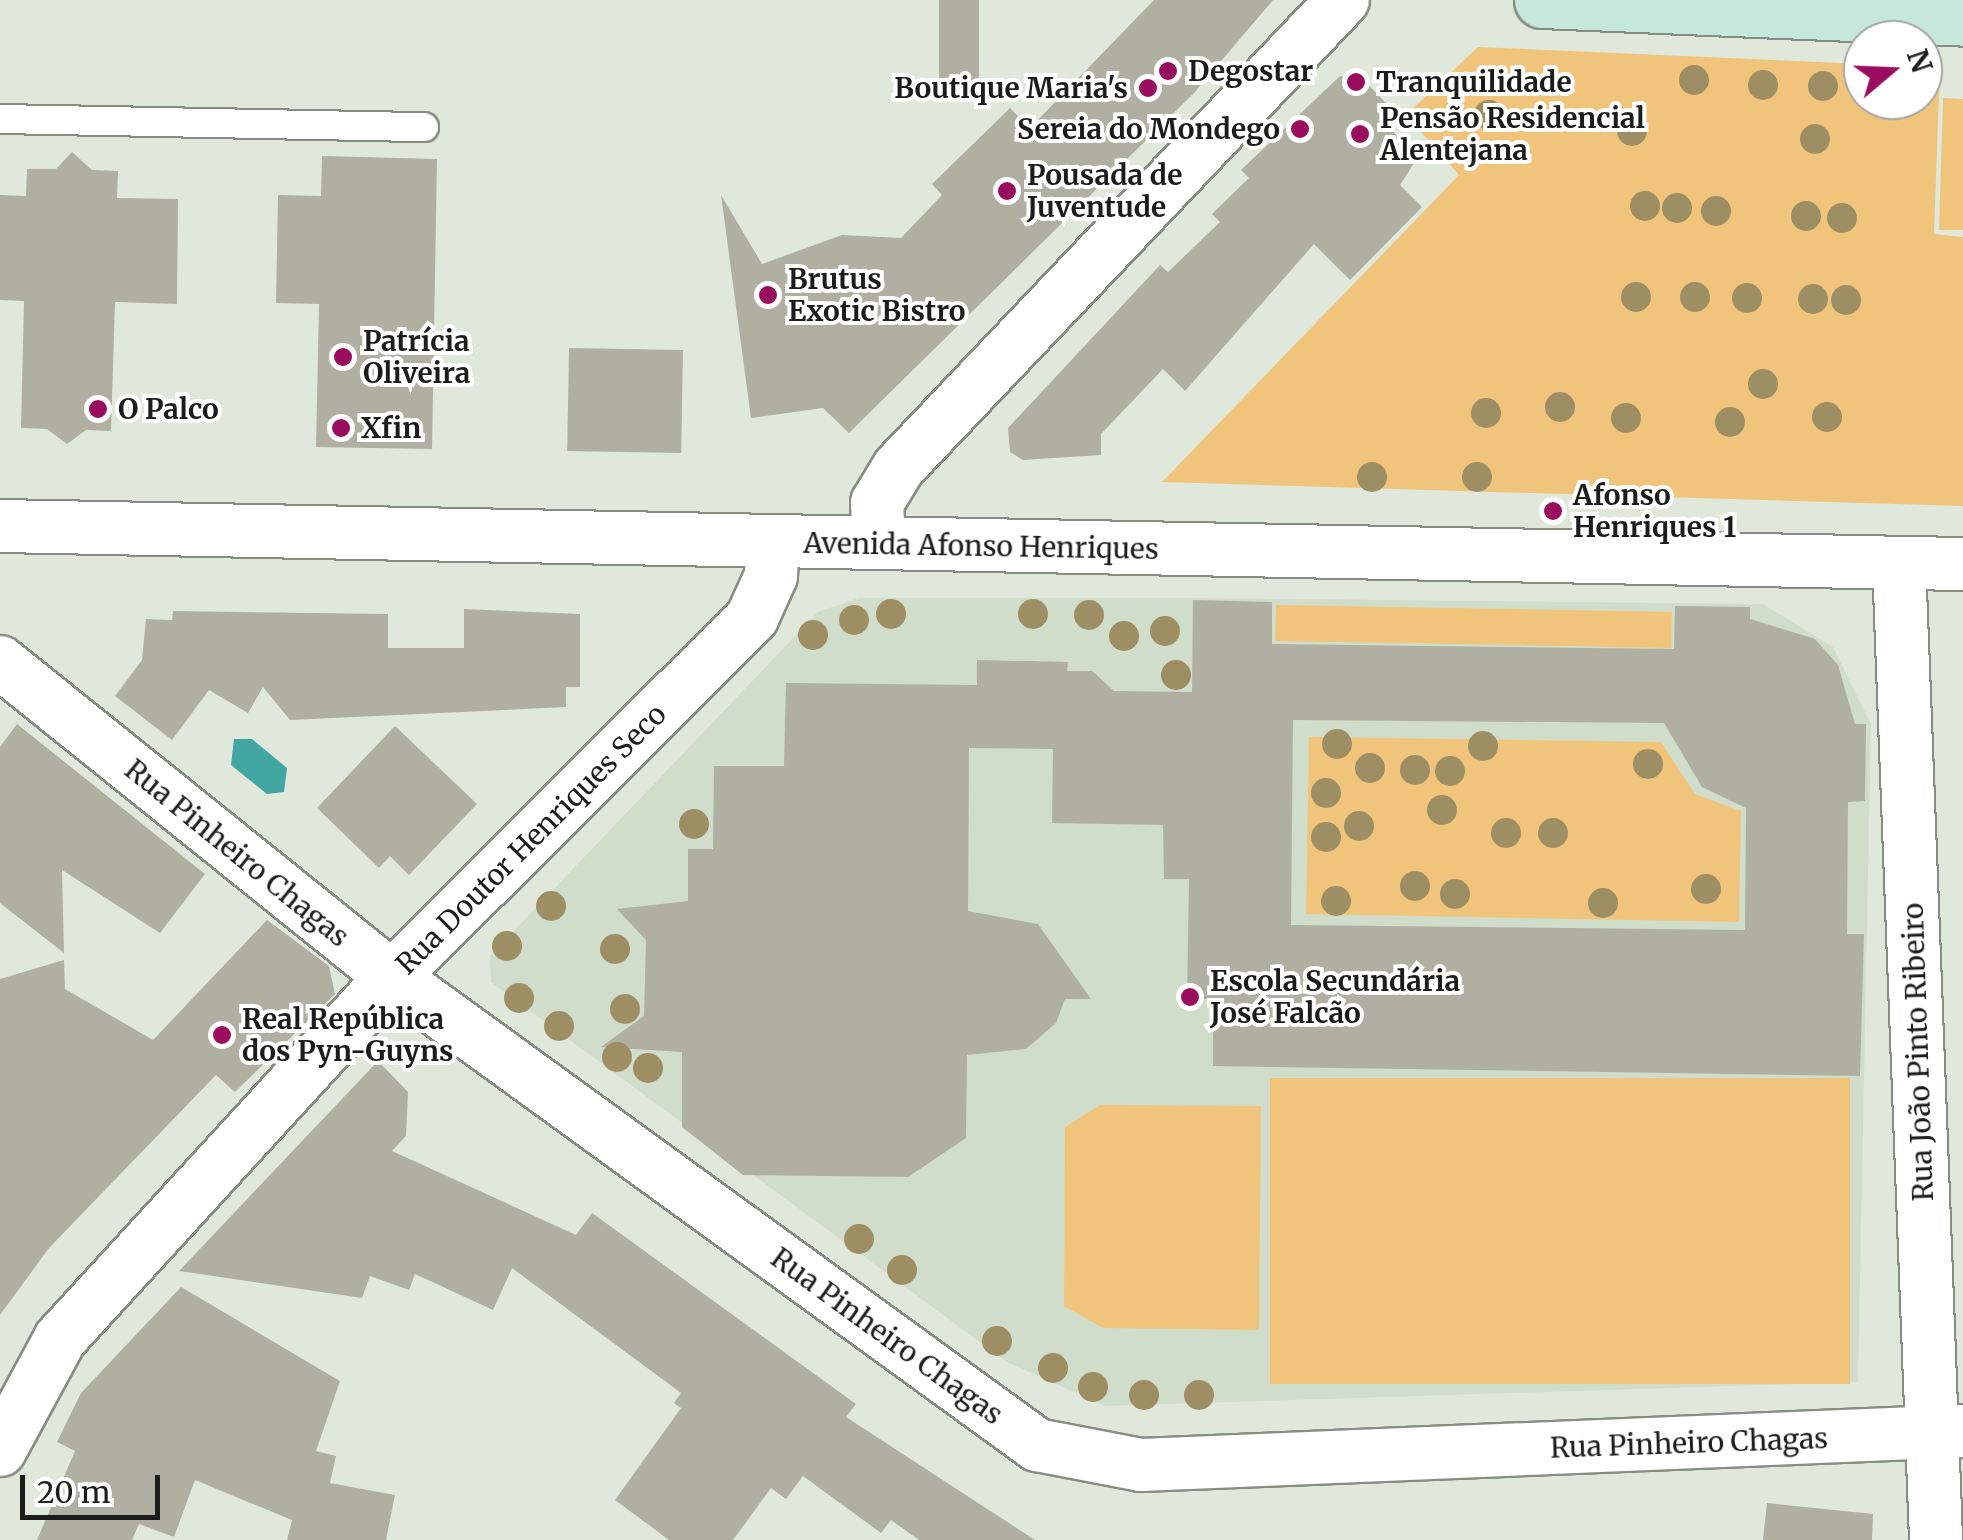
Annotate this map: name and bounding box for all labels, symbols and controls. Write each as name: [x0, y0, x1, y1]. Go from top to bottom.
north arrow: [1843, 20, 1943, 120]
text: N: [1899, 45, 1940, 77]
place label: Degostar: [1188, 54, 1313, 88]
marker: Degostar: [1157, 60, 1179, 82]
place label: Tranquilidade: [1376, 65, 1572, 99]
place label: Boutique Maria's: [894, 71, 1128, 105]
marker: Tranquilidade: [1345, 71, 1367, 93]
marker: Boutique Maria's: [1137, 77, 1159, 99]
place label: Pensão Residencial Alentejana: [1380, 101, 1645, 167]
place label: Sereia do Mondego: [1017, 112, 1280, 146]
marker: Sereia do Mondego: [1289, 118, 1311, 140]
marker: Pensão Residencial Alentejana: [1349, 123, 1371, 145]
place label: Pousada de Juventude: [1027, 158, 1182, 224]
marker: Pousada de Juventude: [996, 180, 1018, 202]
place label: Brutus Exotic Bistro: [788, 262, 965, 328]
marker: Brutus Exotic Bistro: [757, 284, 779, 306]
place label: Patrícia Oliveira: [363, 324, 470, 390]
marker: Patrícia Oliveira: [332, 346, 354, 368]
place label: O Palco: [118, 392, 219, 426]
marker: O Palco: [87, 398, 109, 420]
place label: Xfin: [361, 411, 421, 445]
marker: Xfin: [330, 417, 352, 439]
place label: Afonso Henriques 1: [1573, 478, 1736, 544]
marker: Afonso Henriques 1: [1542, 500, 1564, 522]
street label: Avenida Afonso Henriques: [803, 526, 1159, 566]
street label: Rua Doutor Henriques Seco: [389, 697, 673, 981]
street label: Rua Pinheiro Chagas: [118, 752, 356, 954]
street label: Rua João Pinto Ribeiro: [1896, 902, 1940, 1202]
place label: Escola Secundária José Falcão: [1210, 964, 1460, 1030]
marker: Escola Secundária José Falcão: [1179, 986, 1201, 1008]
place label: Real República dos Pyn-Guyns: [242, 1002, 453, 1068]
marker: Real República dos Pyn-Guyns: [211, 1024, 233, 1046]
street label: Rua Pinheiro Chagas: [765, 1241, 1009, 1431]
street label: Rua Pinheiro Chagas: [1549, 1421, 1829, 1465]
scale bar: [25, 1455, 165, 1517]
text: 20 m: [37, 1473, 110, 1511]

